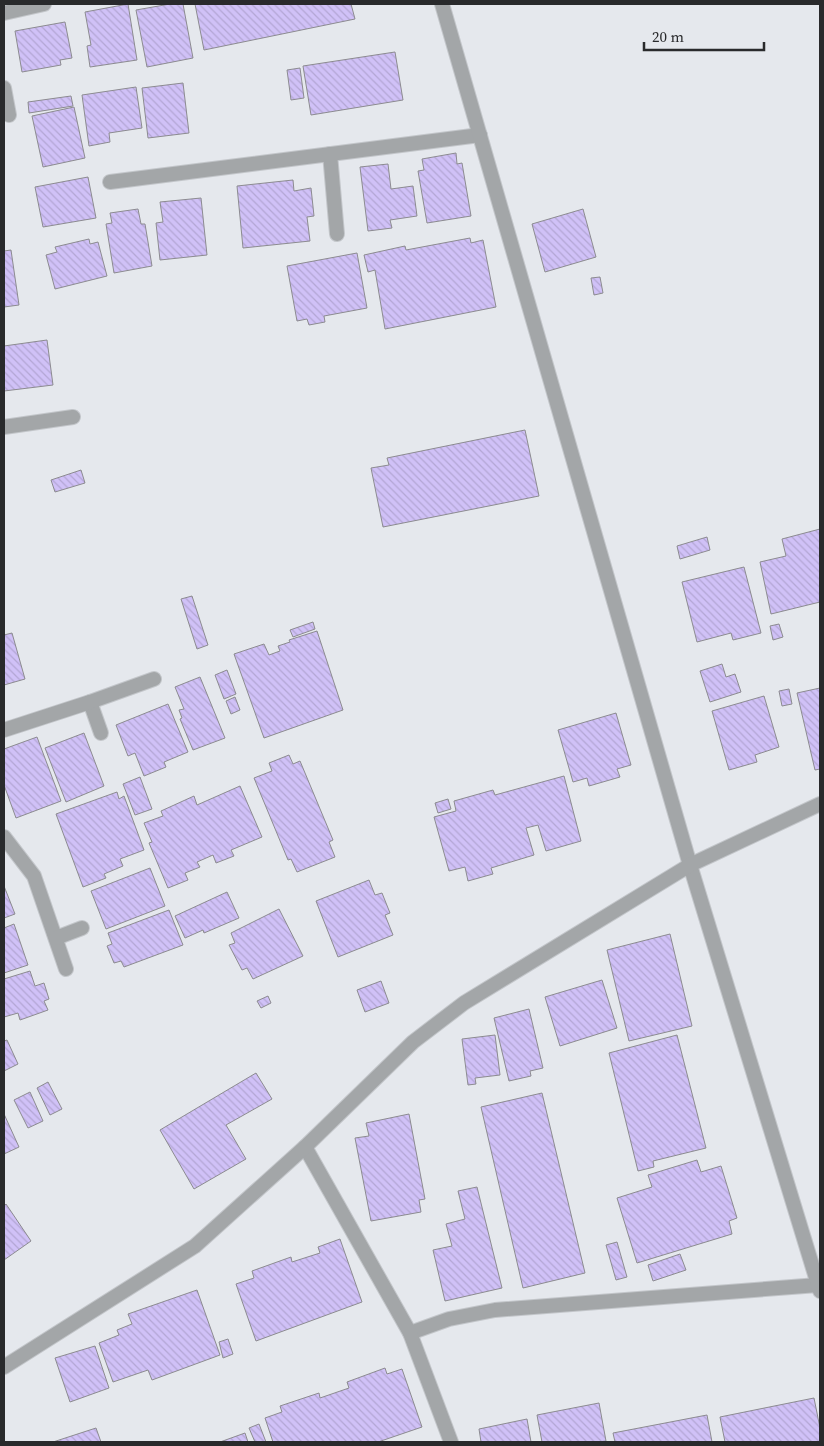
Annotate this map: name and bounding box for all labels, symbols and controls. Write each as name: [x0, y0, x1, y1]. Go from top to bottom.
scale bar: [644, 20, 764, 52]
text: 20 m: [652, 26, 684, 47]

